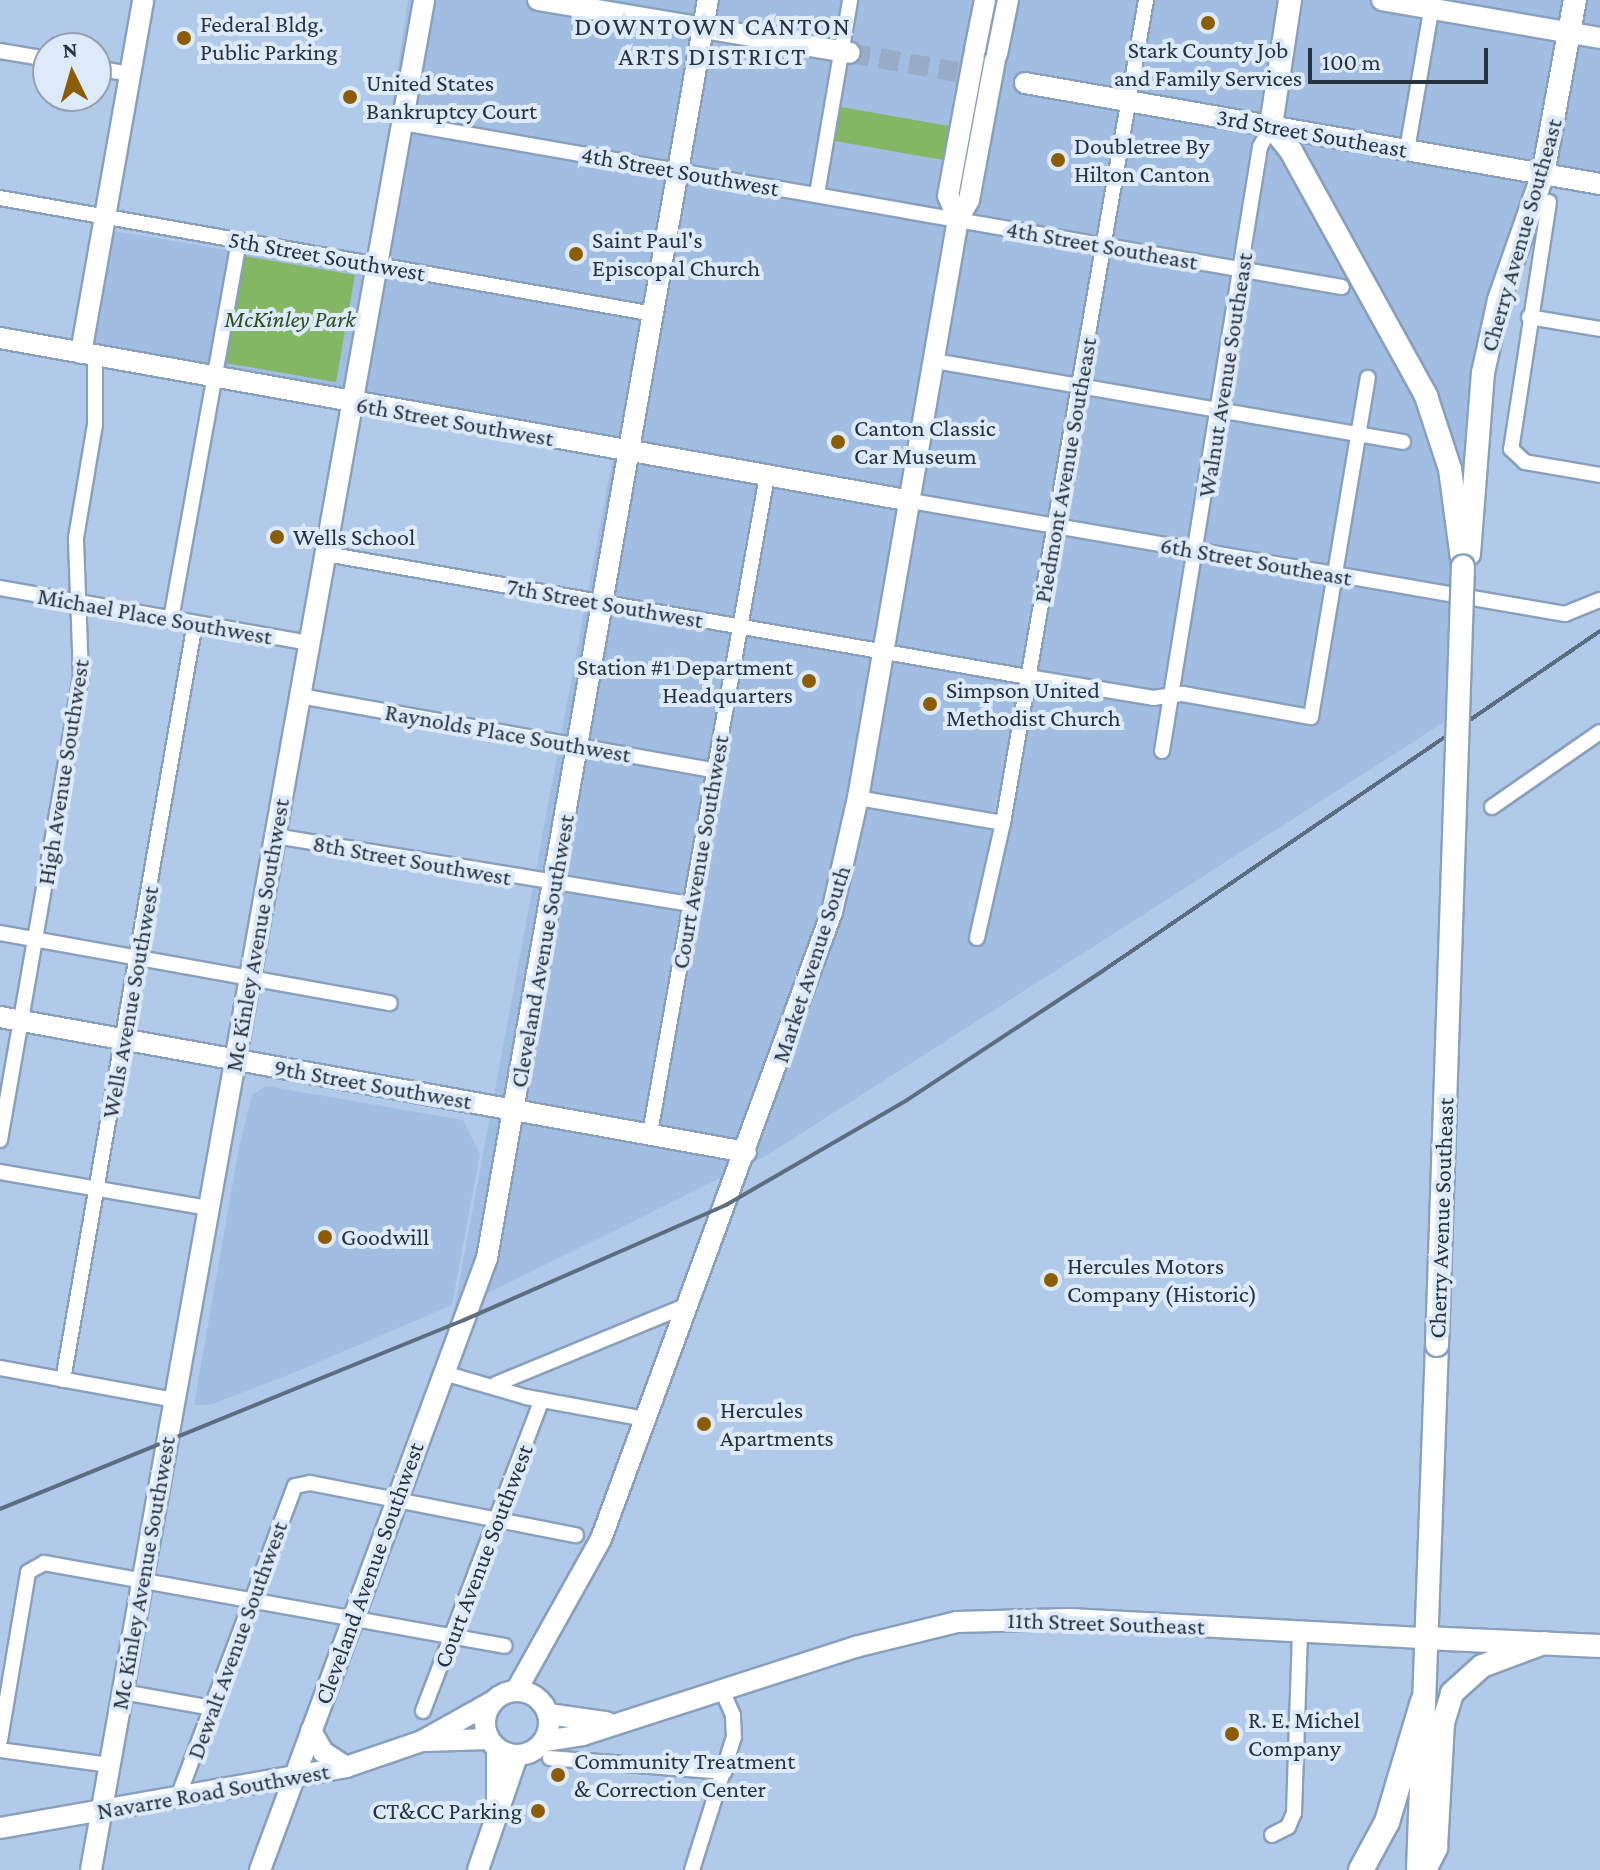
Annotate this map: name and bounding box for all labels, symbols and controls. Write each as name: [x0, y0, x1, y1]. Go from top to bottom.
place label: Federal Bldg. Public Parking: [200, 10, 338, 66]
district label: DOWNTOWN CANTON ARTS DISTRICT: [574, 11, 852, 72]
marker: Stark County Job and Family Services: [1199, 14, 1217, 32]
marker: Federal Bldg. Public Parking: [175, 29, 193, 47]
north arrow: [32, 32, 112, 112]
scale bar: [1312, 32, 1492, 82]
text: N: [61, 36, 79, 63]
place label: Stark County Job and Family Services: [1114, 36, 1302, 92]
text: 100 m: [1322, 48, 1381, 75]
place label: United States Bankruptcy Court: [366, 69, 537, 125]
marker: United States Bankruptcy Court: [341, 88, 359, 106]
street label: 3rd Street Southeast: [1214, 102, 1410, 164]
street label: Cherry Avenue Southeast: [1474, 115, 1568, 355]
place label: Doubletree By Hilton Canton: [1074, 132, 1210, 188]
street label: 4th Street Southwest: [579, 139, 781, 203]
marker: Doubletree By Hilton Canton: [1049, 151, 1067, 169]
street label: 4th Street Southeast: [1004, 214, 1200, 276]
street label: 5th Street Southwest: [226, 225, 428, 287]
place label: Saint Paul's Episcopal Church: [592, 226, 760, 282]
marker: Saint Paul's Episcopal Church: [567, 245, 585, 263]
street label: Walnut Avenue Southeast: [1191, 251, 1259, 499]
park label: McKinley Park: [224, 305, 356, 333]
street label: Piedmont Avenue Southeast: [1027, 335, 1103, 605]
street label: 6th Street Southwest: [354, 389, 556, 453]
place label: Canton Classic Car Museum: [854, 414, 996, 470]
marker: Canton Classic Car Museum: [829, 433, 847, 451]
place label: Wells School: [293, 523, 415, 551]
marker: Wells School: [268, 528, 286, 546]
street label: 6th Street Southeast: [1158, 530, 1354, 592]
street label: 7th Street Southwest: [505, 572, 705, 634]
street label: Michael Place Southwest: [35, 581, 275, 651]
place label: Station #1 Department Headquarters: [577, 653, 793, 709]
street label: High Avenue Southwest: [31, 657, 95, 887]
marker: Station #1 Department Headquarters: [800, 672, 818, 690]
place label: Simpson United Methodist Church: [946, 676, 1121, 732]
marker: Simpson United Methodist Church: [921, 695, 939, 713]
street label: Raynolds Place Southwest: [383, 697, 633, 769]
street label: Court Avenue Southwest: [665, 733, 735, 971]
street label: Mc Kinley Avenue Southwest: [219, 796, 295, 1074]
street label: Cleveland Avenue Southwest: [504, 812, 580, 1090]
street label: 8th Street Southwest: [311, 828, 513, 892]
street label: Market Avenue South: [766, 862, 856, 1066]
street label: Wells Avenue Southwest: [95, 884, 165, 1120]
street label: 9th Street Southwest: [272, 1052, 474, 1116]
street label: Cherry Avenue Southeast: [1422, 1097, 1460, 1339]
place label: Goodwill: [341, 1223, 429, 1251]
marker: Goodwill: [316, 1228, 334, 1246]
place label: Hercules Motors Company (Historic): [1067, 1252, 1257, 1308]
marker: Hercules Motors Company (Historic): [1042, 1271, 1060, 1289]
place label: Hercules Apartments: [720, 1396, 834, 1452]
marker: Hercules Apartments: [695, 1415, 713, 1433]
street label: Mc Kinley Avenue Southwest: [105, 1434, 181, 1712]
street label: Cleveland Avenue Southwest: [308, 1438, 430, 1708]
street label: Court Avenue Southwest: [427, 1440, 539, 1672]
street label: Dewalt Avenue Southwest: [181, 1517, 293, 1763]
street label: 11th Street Southeast: [1007, 1605, 1205, 1641]
place label: R. E. Michel Company: [1248, 1706, 1360, 1762]
marker: R. E. Michel Company: [1223, 1725, 1241, 1743]
place label: Community Treatment & Correction Center: [574, 1747, 795, 1803]
street label: Navarre Road Southwest: [95, 1756, 331, 1826]
marker: Community Treatment & Correction Center: [549, 1766, 567, 1784]
place label: CT&CC Parking: [372, 1797, 522, 1825]
marker: CT&CC Parking: [529, 1802, 547, 1820]

